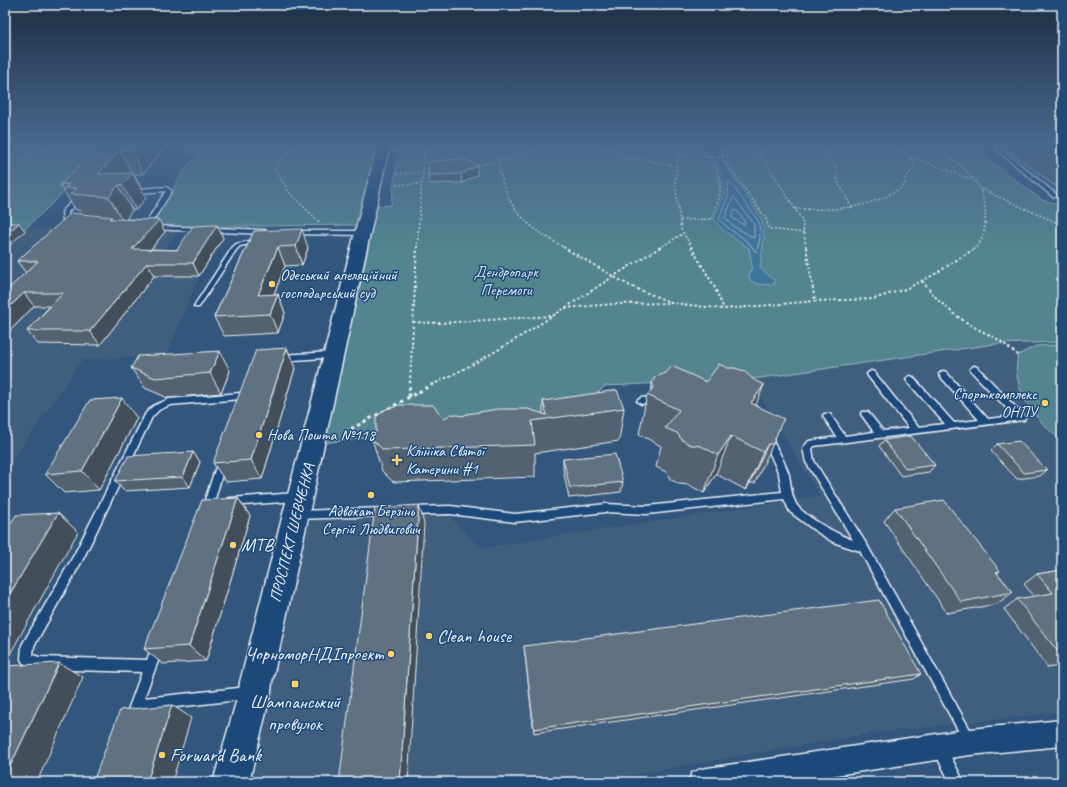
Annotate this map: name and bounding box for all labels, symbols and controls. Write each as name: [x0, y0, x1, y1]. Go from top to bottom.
park label: Дендропарк Перемоги: [474, 262, 539, 300]
place label: Одеський апеляційний господарський суд: [280, 265, 398, 303]
marker: Одеський апеляційний господарський суд: [267, 279, 277, 289]
place label: Спорткомплекс ОНПУ: [953, 384, 1040, 422]
marker: Спорткомплекс ОНПУ: [1040, 398, 1050, 408]
place label: Нова Пошта №118: [267, 425, 377, 445]
marker: Нова Пошта №118: [254, 430, 264, 440]
place label: Клініка Святої Катерини #1: [406, 441, 487, 479]
marker: Клініка Святої Катерини #1: [391, 454, 403, 466]
street label: ПРОСПЕКТ ШЕВЧЕНКА: [265, 461, 319, 604]
marker: Адвокат Берзінь Сергій Людвигович: [366, 490, 376, 500]
place label: Адвокат Берзінь Сергій Людвигович: [322, 501, 421, 539]
place label: МТВ: [241, 533, 275, 557]
marker: МТВ: [228, 540, 238, 550]
place label: Clean house: [437, 624, 513, 648]
marker: Clean house: [424, 631, 434, 641]
place label: ЧорноморНДІпроект: [245, 642, 384, 666]
marker: ЧорноморНДІпроект: [386, 649, 396, 659]
marker: Шампанський провулок: [290, 679, 300, 689]
place label: Шампанський провулок: [250, 690, 341, 736]
place label: Forward Bank: [170, 743, 263, 767]
marker: Forward Bank: [157, 750, 167, 760]

